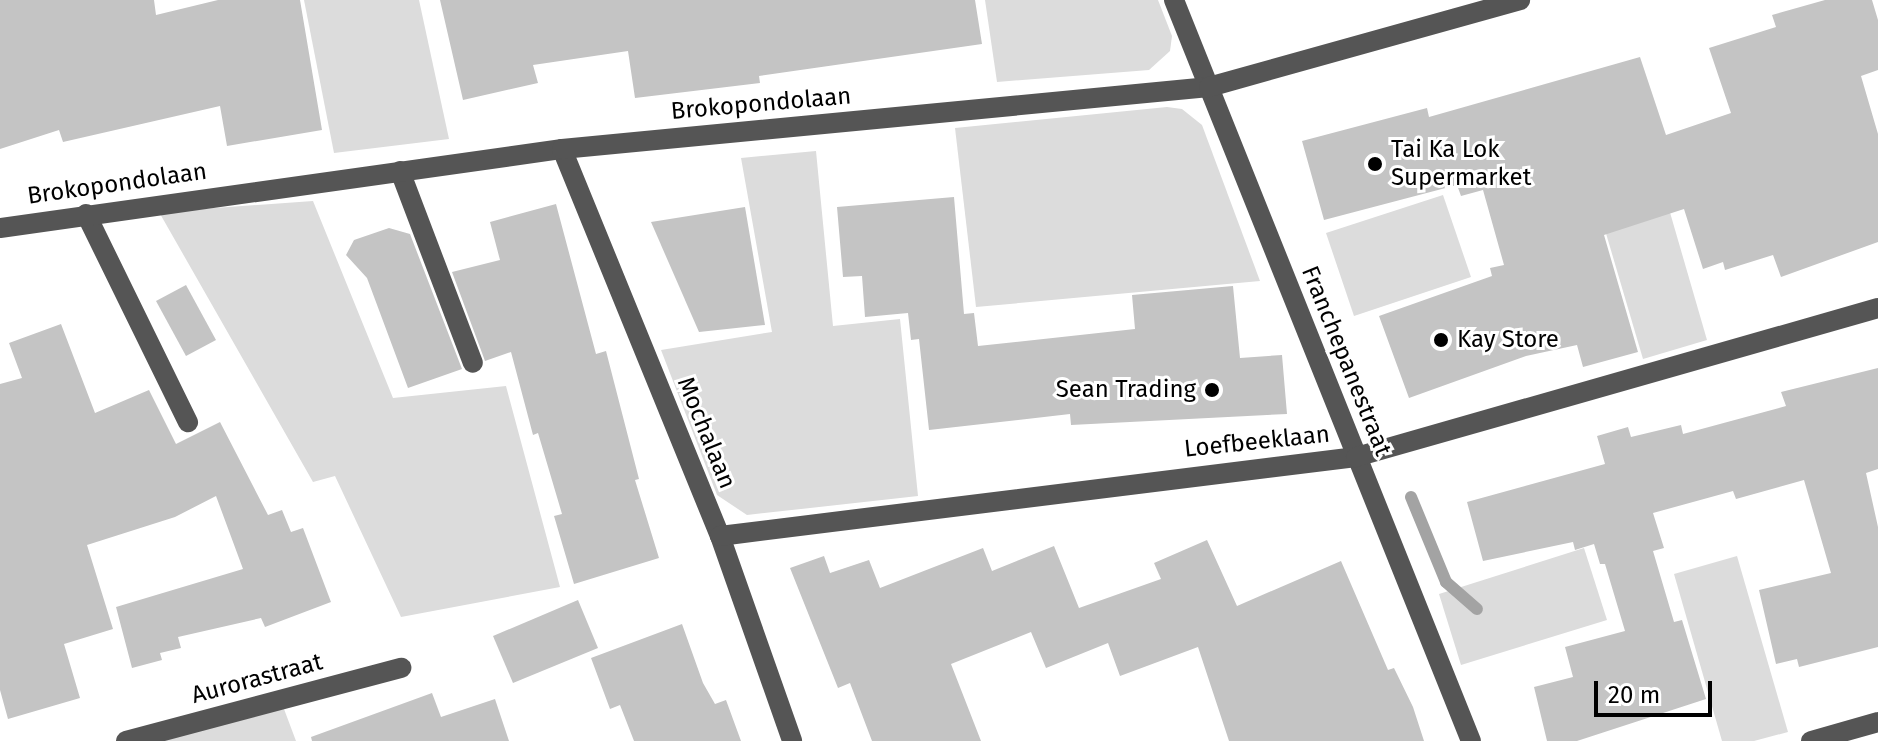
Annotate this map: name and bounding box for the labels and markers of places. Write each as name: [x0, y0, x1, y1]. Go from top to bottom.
place label: Tai Ka Lok Supermarket: [1391, 136, 1531, 192]
marker: Tai Ka Lok Supermarket: [1366, 155, 1384, 173]
place label: Kay Store: [1457, 326, 1559, 354]
marker: Kay Store: [1432, 331, 1450, 349]
place label: Sean Trading: [1056, 376, 1196, 404]
marker: Sean Trading: [1203, 381, 1221, 399]

